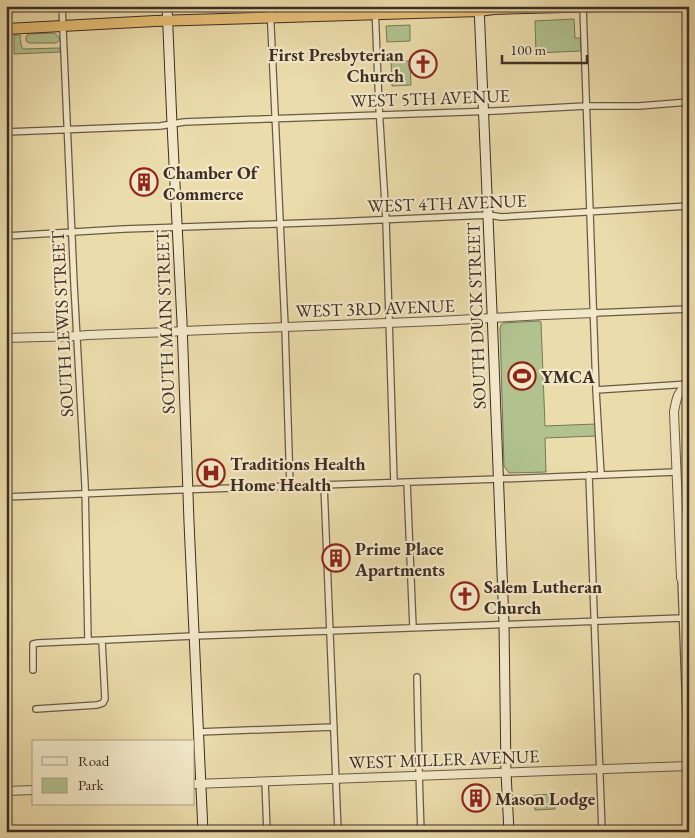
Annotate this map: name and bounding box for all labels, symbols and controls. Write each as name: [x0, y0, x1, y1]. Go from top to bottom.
scale bar: [502, 32, 588, 64]
text: 100 m: [510, 40, 547, 59]
place label: First Presbyterian Church: [269, 43, 404, 87]
church icon: First Presbyterian Church: [408, 49, 438, 79]
street label: WEST 5TH AVENUE: [350, 84, 510, 112]
place label: Chamber Of Commerce: [163, 161, 260, 205]
building icon: Chamber Of Commerce: [129, 167, 159, 197]
street label: WEST 4TH AVENUE: [367, 189, 527, 217]
street label: SOUTH DUCK STREET: [461, 221, 491, 410]
street label: SOUTH LEWIS STREET: [46, 229, 78, 418]
street label: SOUTH MAIN STREET: [150, 229, 180, 414]
street label: WEST 3RD AVENUE: [295, 294, 455, 322]
sports icon: YMCA: [507, 361, 537, 391]
place label: YMCA: [541, 365, 596, 388]
place label: Traditions Health Home Health: [230, 452, 366, 496]
hospital icon: Traditions Health Home Health: [196, 458, 226, 488]
place label: Prime Place Apartments: [354, 537, 445, 581]
building icon: Prime Place Apartments: [321, 543, 351, 573]
place label: Salem Lutheran Church: [484, 575, 602, 619]
church icon: Salem Lutheran Church: [450, 581, 480, 611]
legend: [32, 740, 195, 806]
street label: WEST MILLER AVENUE: [348, 744, 540, 774]
text: Road: [78, 751, 110, 770]
text: Park: [78, 775, 105, 794]
building icon: Mason Lodge: [461, 783, 491, 813]
place label: Mason Lodge: [495, 787, 596, 810]

